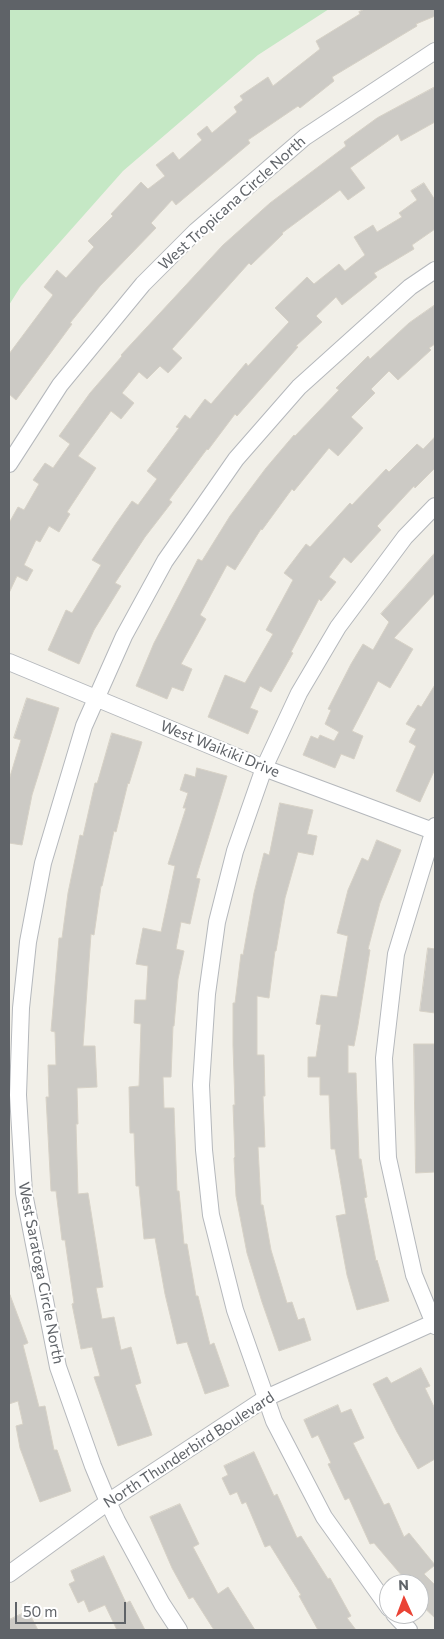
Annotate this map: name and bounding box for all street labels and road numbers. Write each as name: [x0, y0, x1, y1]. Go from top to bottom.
street label: West Tropicana Circle North: [155, 132, 309, 274]
street label: West Waikiki Drive: [158, 717, 282, 781]
street label: West Saratoga Circle North: [15, 1181, 67, 1365]
street label: North Thunderbird Boulevard: [100, 1388, 278, 1512]

